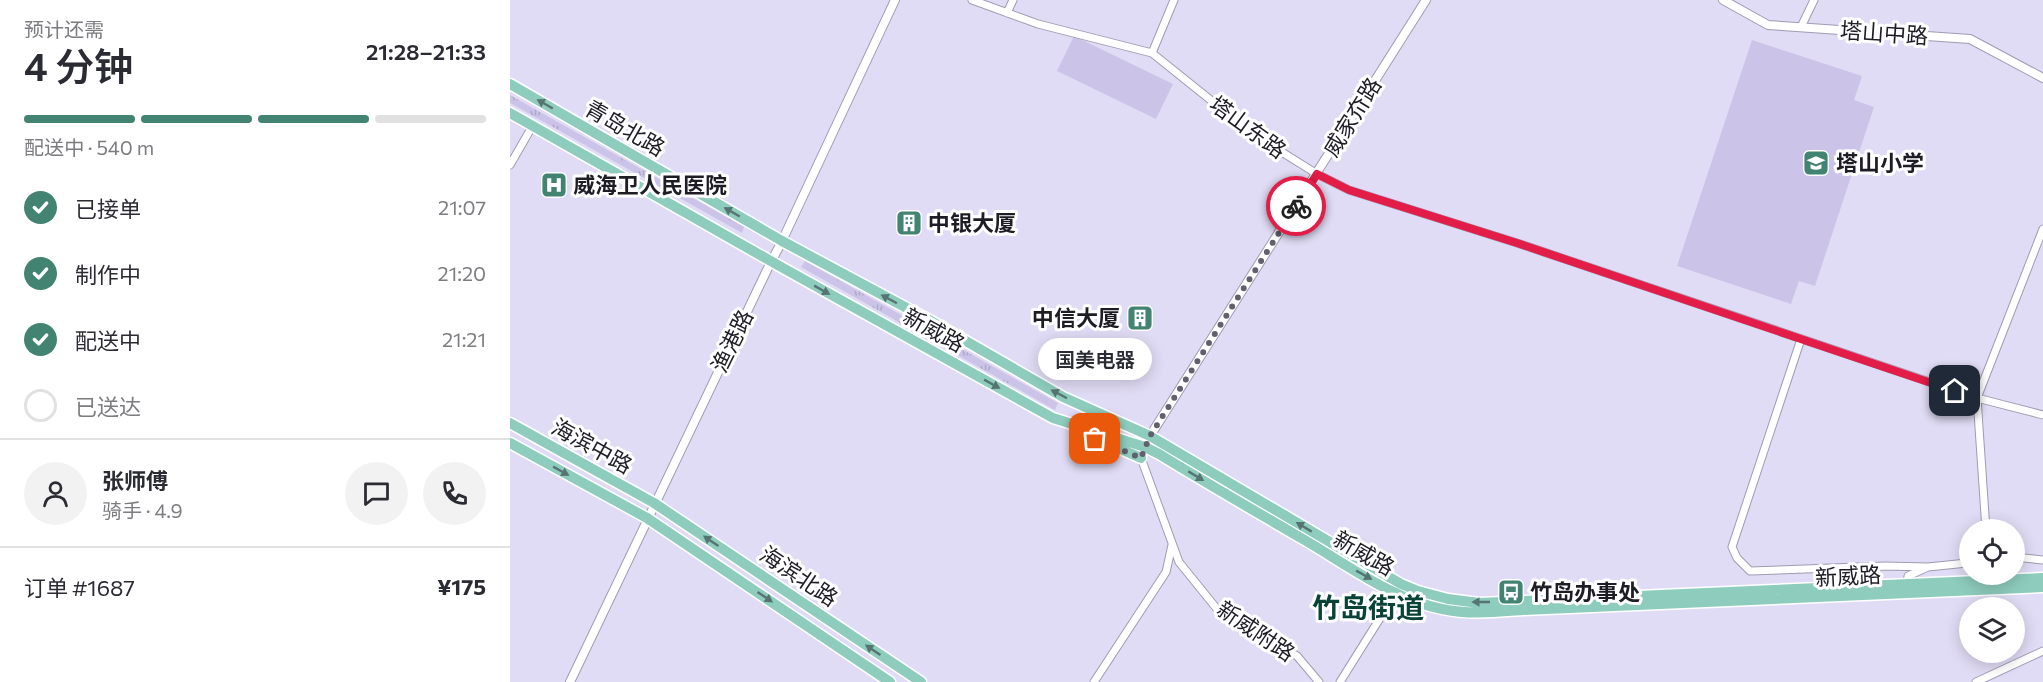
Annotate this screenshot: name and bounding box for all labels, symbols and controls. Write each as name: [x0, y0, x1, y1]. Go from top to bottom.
street label: 塔山中路: [1839, 16, 1929, 49]
text: 预计还需: [24, 17, 104, 41]
text: 21:28–21:33: [366, 38, 486, 65]
text: 4 分钟: [24, 41, 133, 89]
street label: 威家夼路: [1317, 72, 1386, 161]
street label: 塔山东路: [1205, 90, 1292, 163]
street label: 青岛北路: [580, 94, 670, 161]
one-way arrow: [536, 99, 553, 109]
text: 配送中 · 540 m: [24, 135, 154, 159]
school or university icon: 塔山小学: [1801, 148, 1831, 178]
place label: 塔山小学: [1836, 149, 1924, 176]
hospital icon: 威海卫人民医院: [539, 170, 569, 200]
place label: 威海卫人民医院: [573, 171, 727, 198]
courier: [1266, 176, 1326, 236]
icon: bike: [1280, 190, 1313, 223]
icon: check: [24, 191, 57, 224]
text: 已接单: [75, 195, 141, 222]
text: 21:07: [438, 195, 486, 219]
one-way arrow: [723, 207, 740, 217]
building icon: 中银大厦: [894, 208, 924, 238]
place label: 中银大厦: [928, 209, 1016, 236]
icon: check: [24, 257, 57, 290]
text: 制作中: [75, 261, 141, 288]
text: 21:20: [438, 261, 486, 285]
one-way arrow: [814, 285, 831, 295]
one-way arrow: [880, 294, 897, 304]
street label: 新威路: [899, 302, 970, 357]
building icon: 中信大厦: [1125, 303, 1155, 333]
place label: 中信大厦: [1032, 304, 1120, 331]
street label: 渔港路: [705, 305, 758, 376]
icon: check: [24, 323, 57, 356]
text: 配送中: [75, 327, 141, 354]
text: 21:21: [442, 327, 486, 351]
callout: 国美电器: [1038, 337, 1152, 379]
text: 国美电器: [1055, 347, 1135, 371]
pin: [1929, 365, 1980, 416]
icon: home: [1938, 374, 1971, 407]
one-way arrow: [984, 379, 1001, 389]
one-way arrow: [1050, 389, 1067, 399]
text: 已送达: [75, 393, 141, 420]
street label: 海滨中路: [547, 412, 637, 479]
pin: [1069, 413, 1120, 464]
icon: bag: [1078, 422, 1111, 455]
button: person: [24, 462, 87, 525]
button: chat: [345, 462, 408, 525]
button: phone: [423, 462, 486, 525]
one-way arrow: [553, 466, 570, 476]
text: 张师傅: [102, 467, 168, 494]
one-way arrow: [1188, 471, 1205, 481]
text: 骑手 · 4.9: [102, 498, 183, 522]
map controls: [1959, 519, 2025, 663]
button: locate: [1959, 519, 2025, 585]
one-way arrow: [1296, 522, 1312, 533]
street label: 新威路: [1329, 524, 1400, 581]
one-way arrow: [703, 536, 719, 547]
street label: 海滨北路: [755, 540, 843, 611]
street label: 新威路: [1814, 560, 1882, 591]
one-way arrow: [1356, 570, 1373, 580]
text: ¥175: [437, 573, 486, 600]
text: 订单 #1687: [24, 574, 135, 601]
bus stop icon: 竹岛办事处: [1496, 577, 1526, 607]
place label: 竹岛办事处: [1530, 578, 1640, 605]
district label: 竹岛街道: [1312, 590, 1424, 624]
one-way arrow: [757, 592, 773, 603]
street label: 新威附路: [1212, 595, 1300, 666]
one-way arrow: [1472, 597, 1491, 607]
button: layers: [1959, 597, 2025, 663]
one-way arrow: [864, 644, 881, 655]

